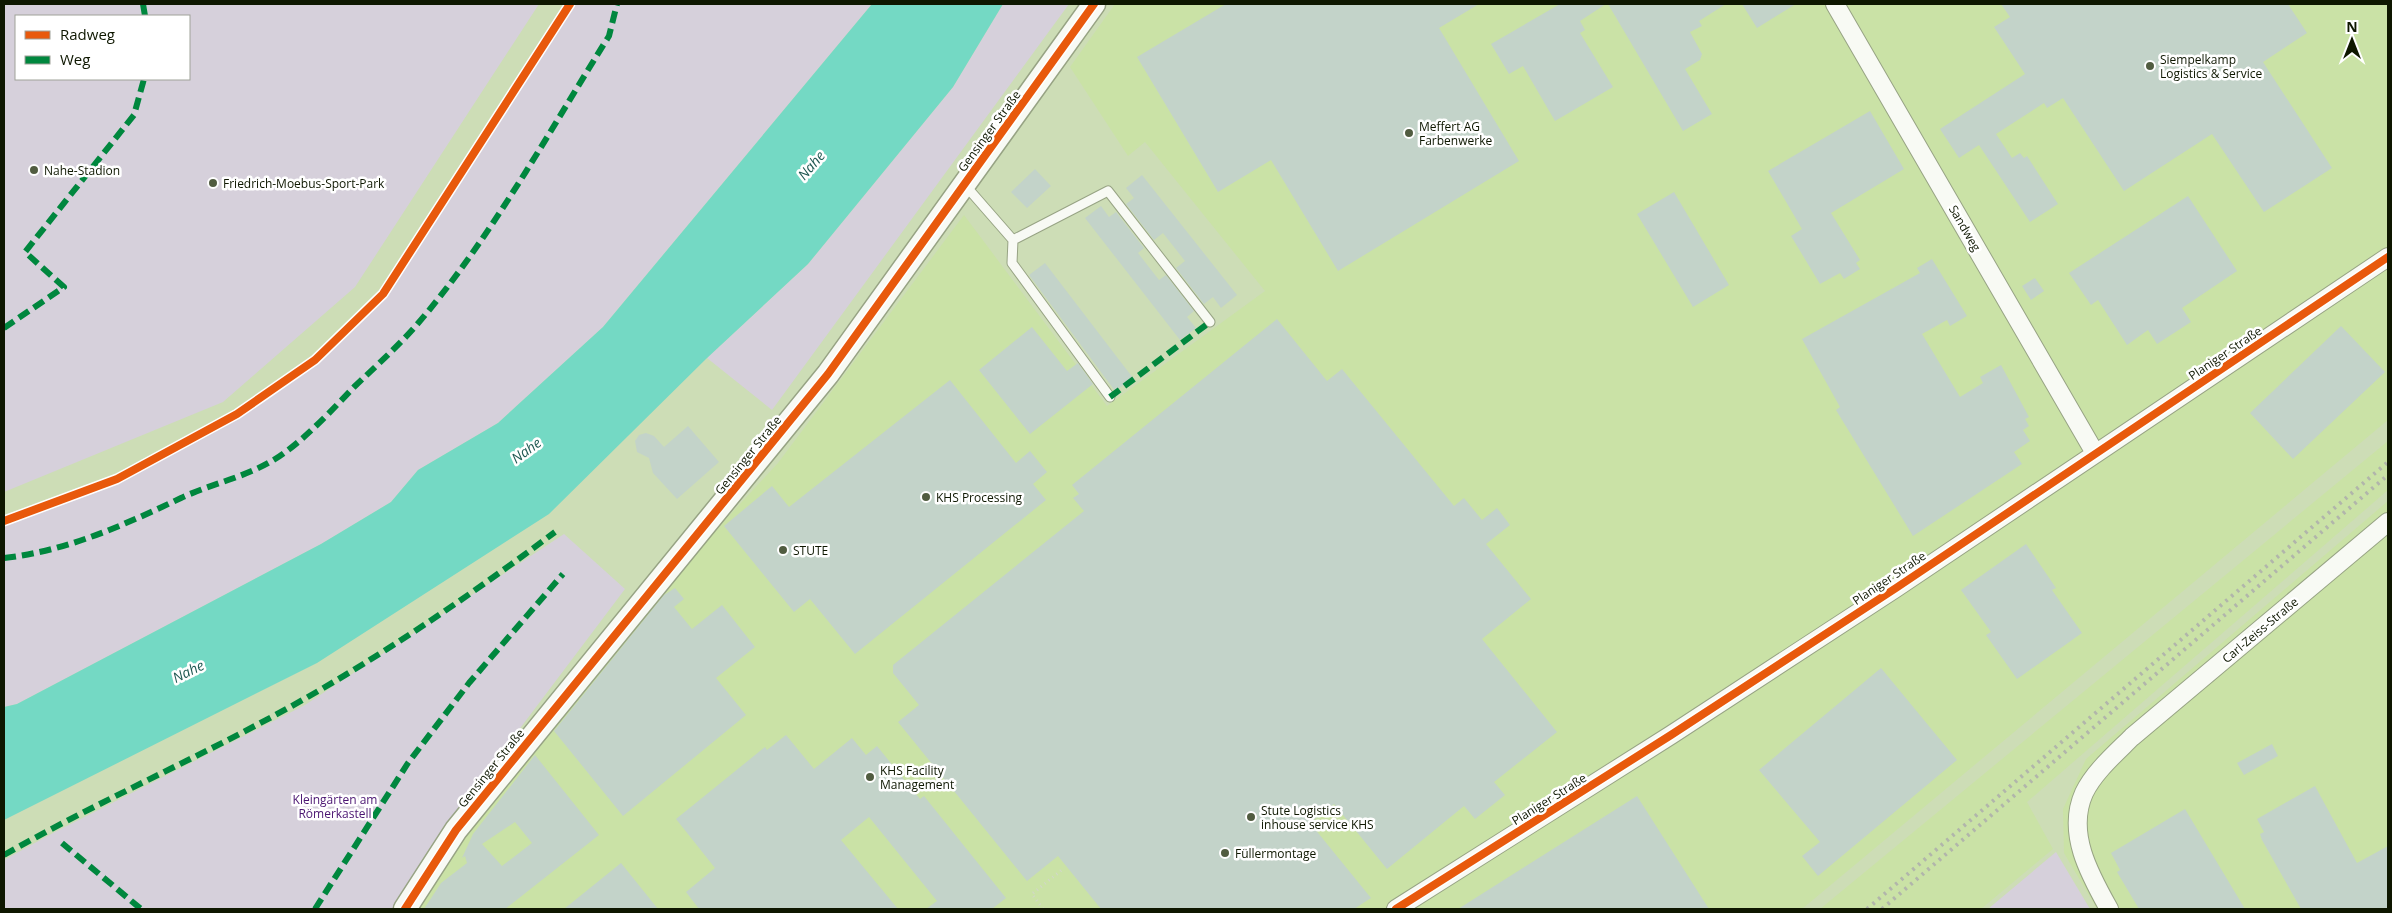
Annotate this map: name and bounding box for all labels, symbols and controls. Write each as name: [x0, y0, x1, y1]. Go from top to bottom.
legend: [15, 15, 190, 80]
north arrow: [2327, 15, 2377, 65]
text: N: [2346, 17, 2358, 36]
text: Radweg: [60, 24, 115, 44]
text: Weg: [60, 49, 90, 69]
place label: Siempelkamp Logistics & Service: [2160, 51, 2262, 82]
marker: Siempelkamp Logistics & Service: [2144, 60, 2156, 72]
street label: Gensinger Straße: [954, 87, 1024, 175]
place label: Meffert AG Farbenwerke: [1419, 118, 1492, 149]
marker: Meffert AG Farbenwerke: [1403, 127, 1415, 139]
water label: Nahe: [793, 146, 829, 184]
place label: Nahe-Stadion: [44, 162, 120, 179]
marker: Nahe-Stadion: [28, 164, 40, 176]
place label: Friedrich-Moebus-Sport-Park: [223, 175, 385, 192]
marker: Friedrich-Moebus-Sport-Park: [207, 177, 219, 189]
street label: Sandweg: [1945, 202, 1985, 255]
street label: Planiger Straße: [2185, 322, 2265, 384]
street label: Gensinger Straße: [711, 412, 785, 498]
water label: Nahe: [507, 433, 545, 467]
place label: KHS Processing: [936, 489, 1023, 506]
marker: KHS Processing: [920, 491, 932, 503]
place label: STUTE: [793, 542, 828, 559]
marker: STUTE: [777, 544, 789, 556]
street label: Planiger Straße: [1849, 547, 1929, 609]
street label: Carl-Zeiss-Straße: [2218, 593, 2302, 667]
water label: Nahe: [169, 655, 207, 687]
street label: Gensinger Straße: [454, 725, 528, 811]
place label: KHS Facility Management: [880, 762, 954, 793]
street label: Planiger Straße: [1508, 769, 1590, 829]
marker: KHS Facility Management: [864, 771, 876, 783]
park label: Kleingärten am Römerkastell: [293, 791, 377, 822]
place label: Stute Logistics inhouse service KHS: [1261, 802, 1374, 833]
marker: Stute Logistics inhouse service KHS: [1245, 811, 1257, 823]
place label: Füllermontage: [1235, 845, 1316, 862]
marker: Füllermontage: [1219, 847, 1231, 859]

